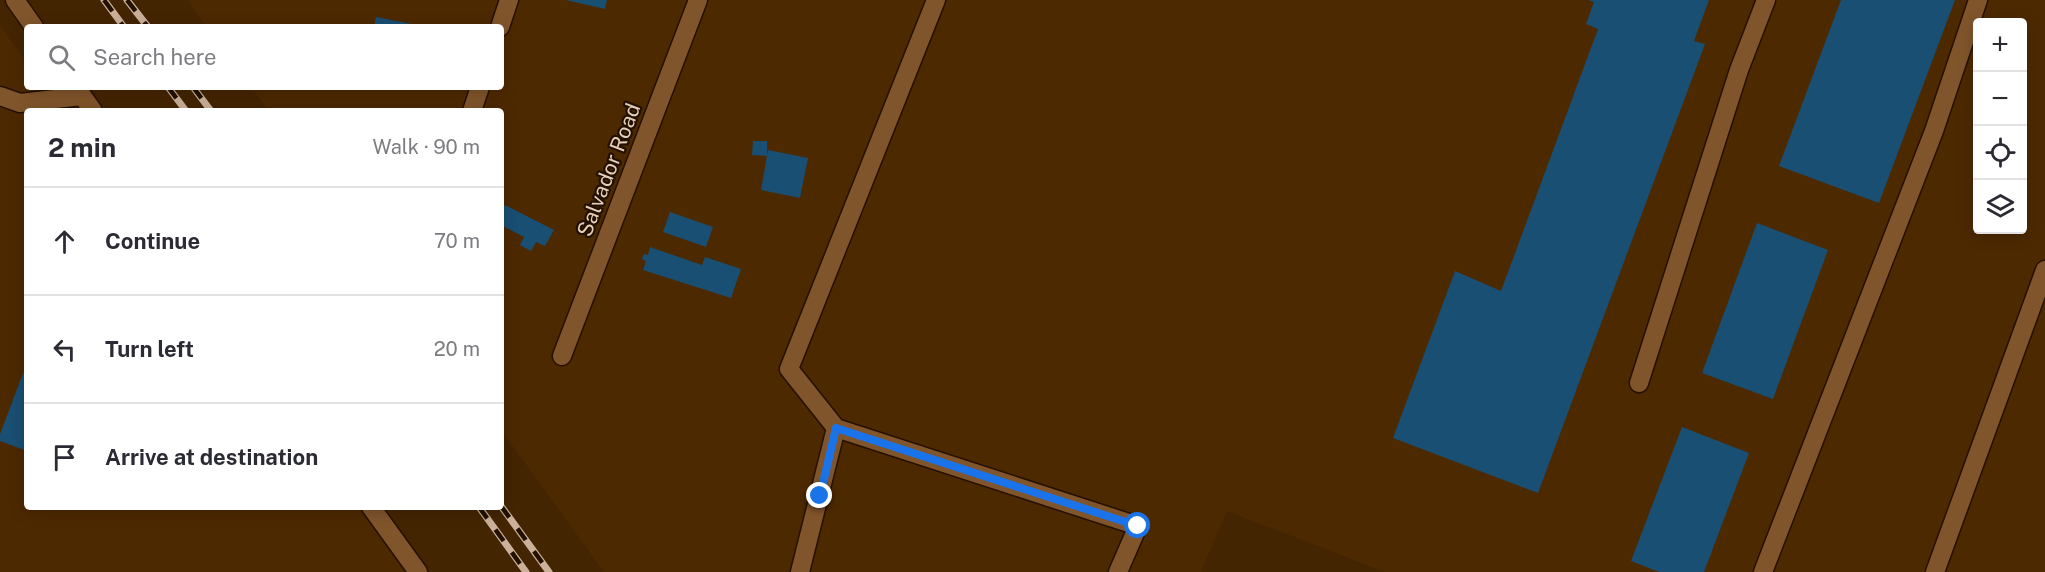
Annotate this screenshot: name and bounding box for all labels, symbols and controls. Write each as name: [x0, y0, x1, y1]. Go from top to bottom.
map controls: [1973, 18, 2027, 234]
button: +: [1973, 18, 2027, 72]
search box: [24, 24, 504, 90]
icon: search: [45, 41, 78, 74]
text: Search here: [93, 44, 217, 70]
button: −: [1973, 72, 2027, 126]
street label: Salvador Road: [572, 100, 645, 240]
button: locate: [1973, 126, 2027, 180]
text: 2 min: [48, 132, 116, 163]
text: Walk · 90 m: [373, 135, 480, 159]
button: layers: [1973, 180, 2027, 234]
icon: ahead: [48, 225, 81, 258]
text: Continue: [105, 228, 200, 254]
text: 70 m: [434, 229, 480, 253]
icon: left: [48, 333, 81, 366]
text: Turn left: [105, 336, 194, 362]
text: 20 m: [434, 337, 480, 361]
icon: arrive: [48, 441, 81, 474]
text: Arrive at destination: [105, 444, 318, 470]
route end: [806, 482, 832, 508]
route start: [1124, 512, 1150, 538]

